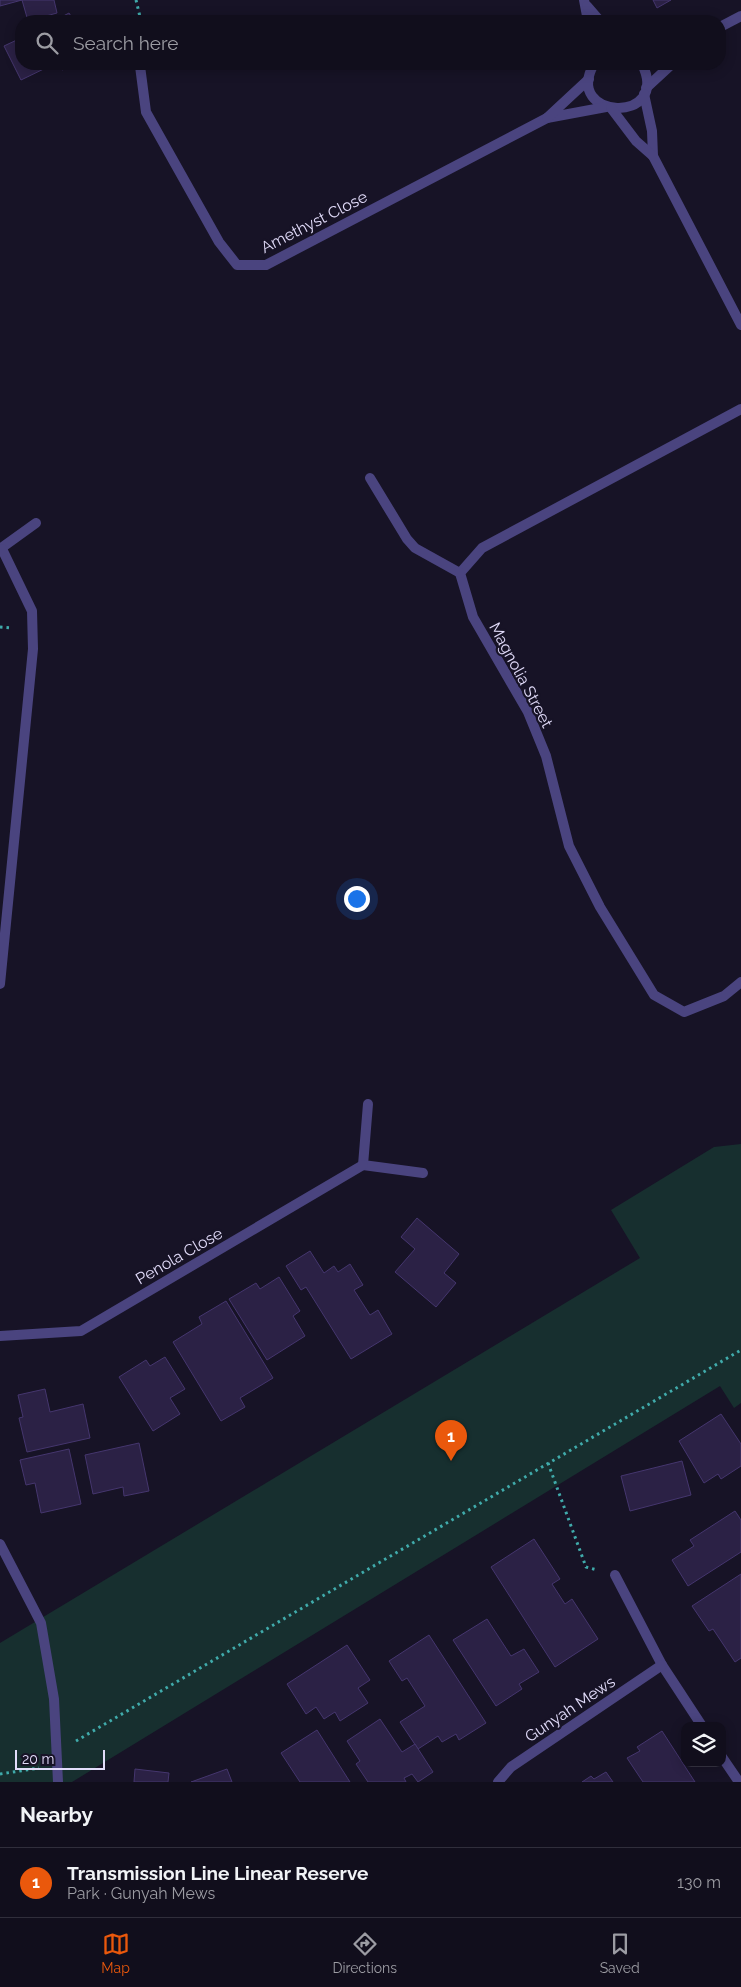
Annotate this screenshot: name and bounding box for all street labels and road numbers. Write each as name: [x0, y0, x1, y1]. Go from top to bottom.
street label: Amethyst Close: [258, 187, 370, 257]
street label: Magnolia Street: [485, 619, 557, 731]
street label: Penola Close: [132, 1223, 226, 1289]
street label: Gunyah Mews: [521, 1672, 619, 1746]

